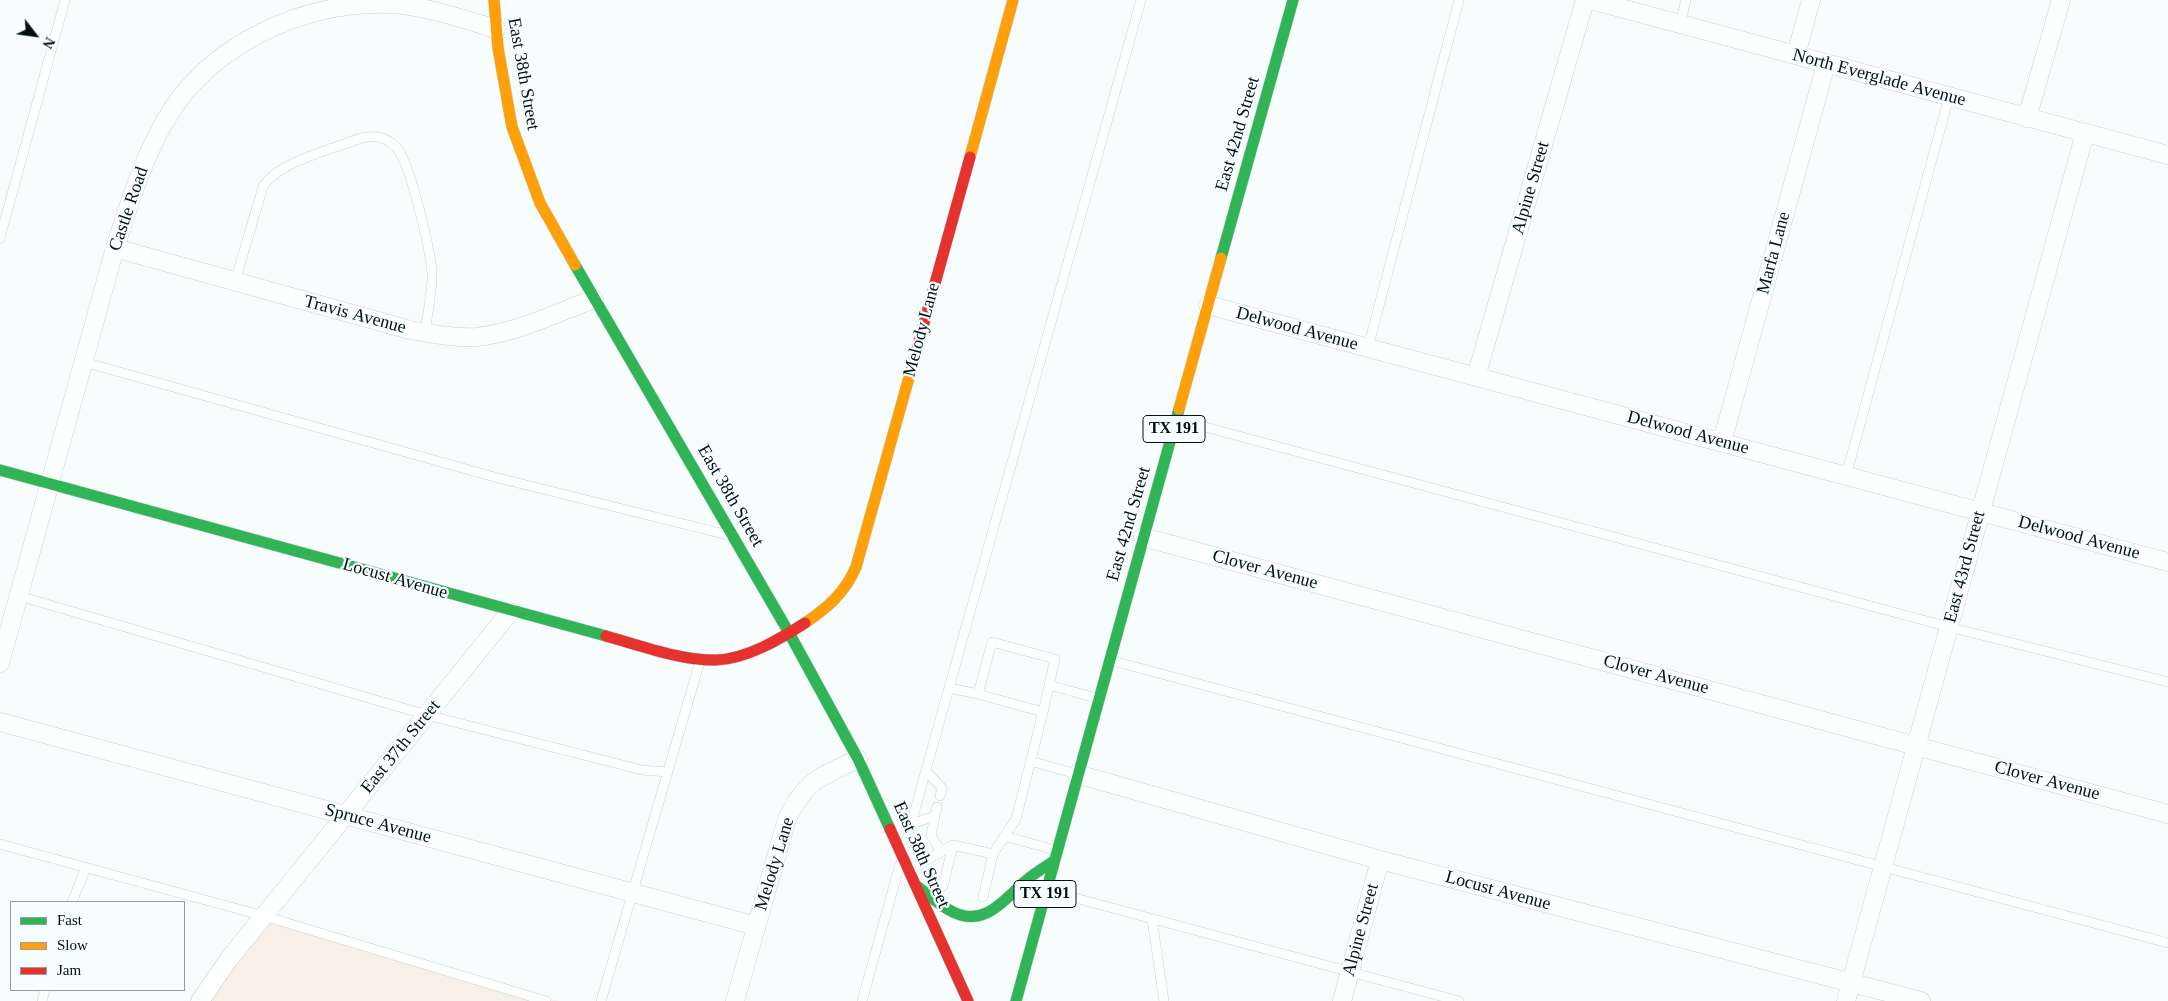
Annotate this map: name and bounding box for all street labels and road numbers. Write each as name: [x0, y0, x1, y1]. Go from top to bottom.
street label: East 38th Street: [502, 16, 544, 132]
street label: North Everglade Avenue: [1790, 44, 1968, 112]
street label: East 42nd Street: [1211, 74, 1265, 194]
street label: Alpine Street: [1507, 139, 1555, 237]
street label: Castle Road: [105, 164, 153, 254]
street label: Marfa Lane: [1753, 209, 1795, 297]
street label: Melody Lane: [899, 281, 945, 379]
street label: Travis Avenue: [302, 291, 408, 339]
street label: Delwood Avenue: [1234, 302, 1360, 356]
street label: Delwood Avenue: [1625, 406, 1751, 460]
road number: TX 191: [1143, 416, 1205, 442]
street label: East 38th Street: [692, 441, 768, 551]
street label: East 42nd Street: [1102, 464, 1156, 584]
street label: East 43rd Street: [1940, 509, 1990, 625]
street label: Delwood Avenue: [2016, 511, 2142, 565]
street label: Clover Avenue: [1210, 546, 1320, 594]
street label: Locust Avenue: [340, 554, 450, 604]
street label: Clover Avenue: [1601, 651, 1711, 699]
street label: East 37th Street: [357, 696, 445, 798]
street label: Clover Avenue: [1992, 757, 2102, 805]
street label: Spruce Avenue: [323, 799, 433, 849]
street label: East 38th Street: [888, 799, 954, 911]
street label: Melody Lane: [751, 815, 799, 913]
street label: Locust Avenue: [1443, 867, 1553, 915]
road number: TX 191: [1014, 881, 1076, 908]
street label: Alpine Street: [1338, 881, 1384, 979]

